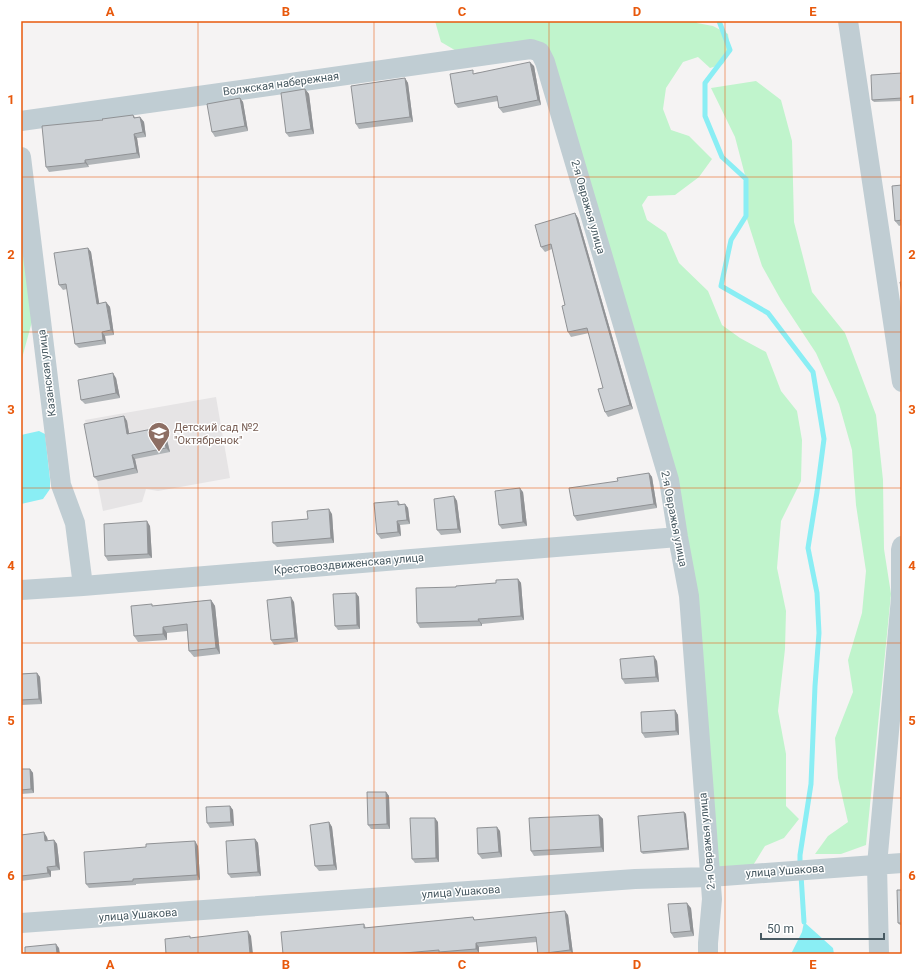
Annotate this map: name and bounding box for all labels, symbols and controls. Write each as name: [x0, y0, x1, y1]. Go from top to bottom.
text: A: [106, 4, 115, 19]
text: B: [282, 4, 290, 19]
text: C: [458, 4, 467, 19]
text: D: [633, 4, 641, 19]
text: E: [809, 4, 817, 19]
street label: Волжская набережная: [222, 69, 340, 99]
text: 1: [7, 92, 15, 107]
text: 1: [908, 92, 916, 107]
street label: 2-я Овражья улица: [568, 158, 608, 256]
text: 2: [7, 247, 15, 262]
text: 2: [908, 247, 916, 262]
street label: Казанская улица: [35, 329, 59, 417]
text: 3: [7, 402, 15, 417]
text: 3: [908, 402, 916, 417]
school or university icon: Детский сад №2 "Октябренок": [146, 420, 172, 453]
place label: Детский сад №2 "Октябренок": [174, 421, 259, 447]
street label: 2-я Овражья улица: [658, 470, 690, 568]
street label: Крестовоздвиженская улица: [273, 551, 425, 577]
text: 4: [7, 558, 15, 573]
text: 4: [908, 558, 916, 573]
text: 5: [7, 713, 15, 728]
text: 5: [908, 713, 916, 728]
street label: 2-я Овражья улица: [696, 792, 718, 890]
street label: улица Ушакова: [745, 862, 825, 880]
text: 6: [7, 868, 15, 883]
text: 6: [908, 868, 916, 883]
street label: улица Ушакова: [421, 883, 501, 901]
street label: улица Ушакова: [98, 906, 178, 924]
scale bar: [761, 915, 884, 941]
text: 50 m: [767, 922, 794, 936]
text: A: [106, 957, 115, 972]
text: B: [282, 957, 290, 972]
text: C: [458, 957, 467, 972]
text: D: [633, 957, 641, 972]
text: E: [809, 957, 817, 972]

